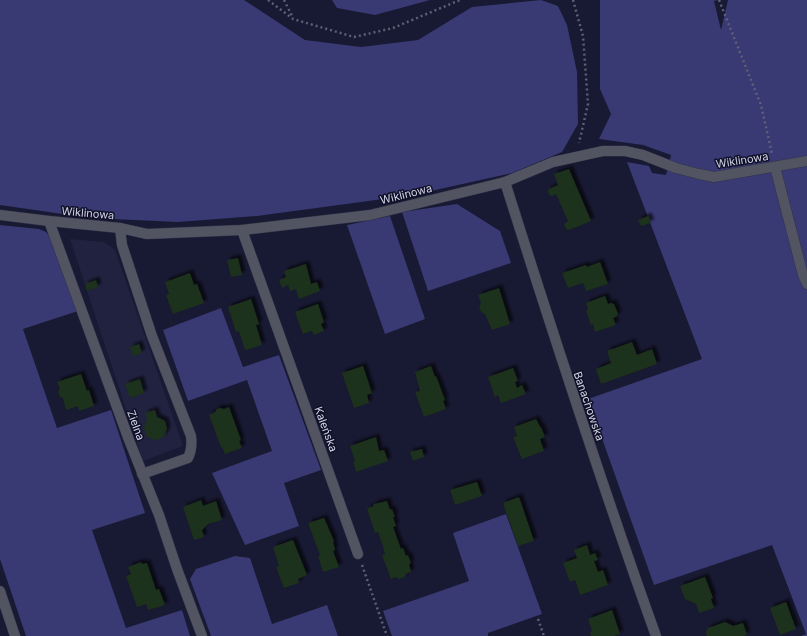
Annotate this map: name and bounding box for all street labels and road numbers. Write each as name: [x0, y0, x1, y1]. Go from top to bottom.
street label: Wiklinowa: [715, 149, 769, 171]
street label: Wiklinowa: [379, 181, 433, 207]
street label: Wiklinowa: [61, 204, 115, 222]
street label: Banachowska: [571, 370, 607, 442]
street label: Kaleńska: [311, 404, 341, 454]
street label: Zielna: [124, 408, 148, 442]

